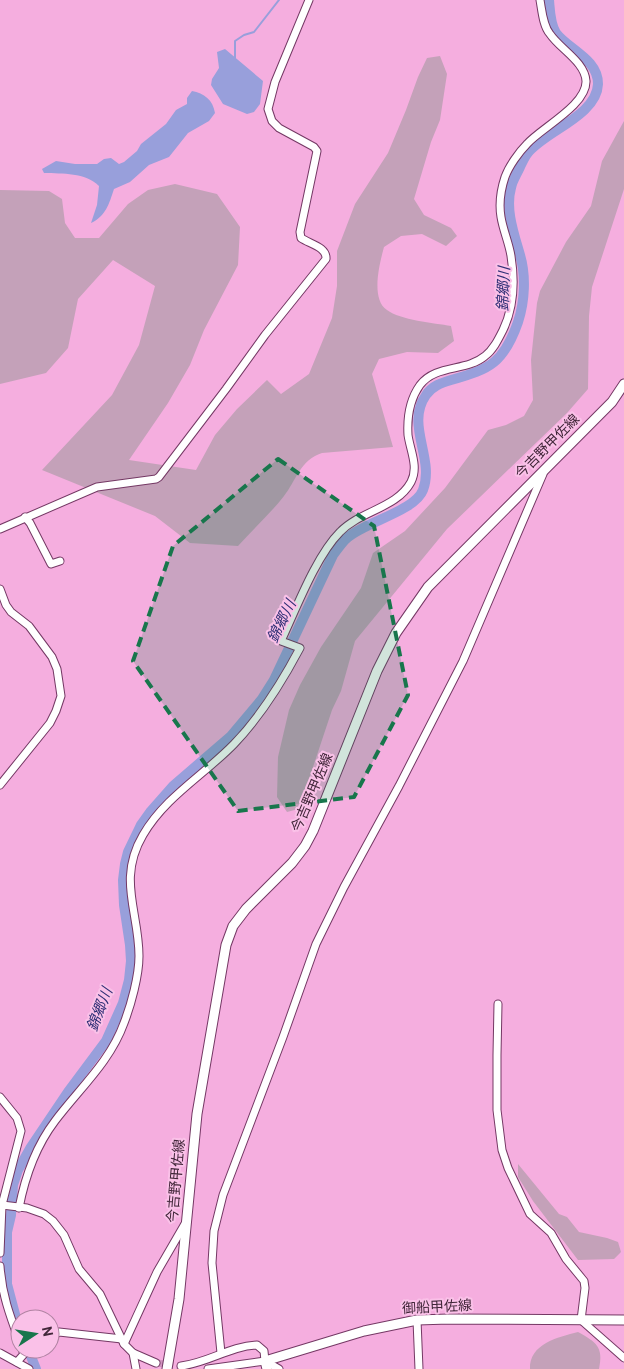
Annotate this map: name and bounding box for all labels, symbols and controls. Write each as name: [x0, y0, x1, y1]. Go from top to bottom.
water label: 錦郷川: [495, 264, 515, 312]
street label: 今吉野甲佐線: [512, 411, 584, 483]
water label: 錦郷川: [265, 596, 302, 646]
street label: 今吉野甲佐線: [289, 751, 337, 835]
water label: 錦郷川: [84, 984, 119, 1034]
street label: 今吉野甲佐線: [165, 1138, 189, 1224]
street label: 御船甲佐線: [402, 1298, 472, 1318]
north arrow: [10, 1309, 60, 1359]
text: N: [37, 1325, 56, 1338]

